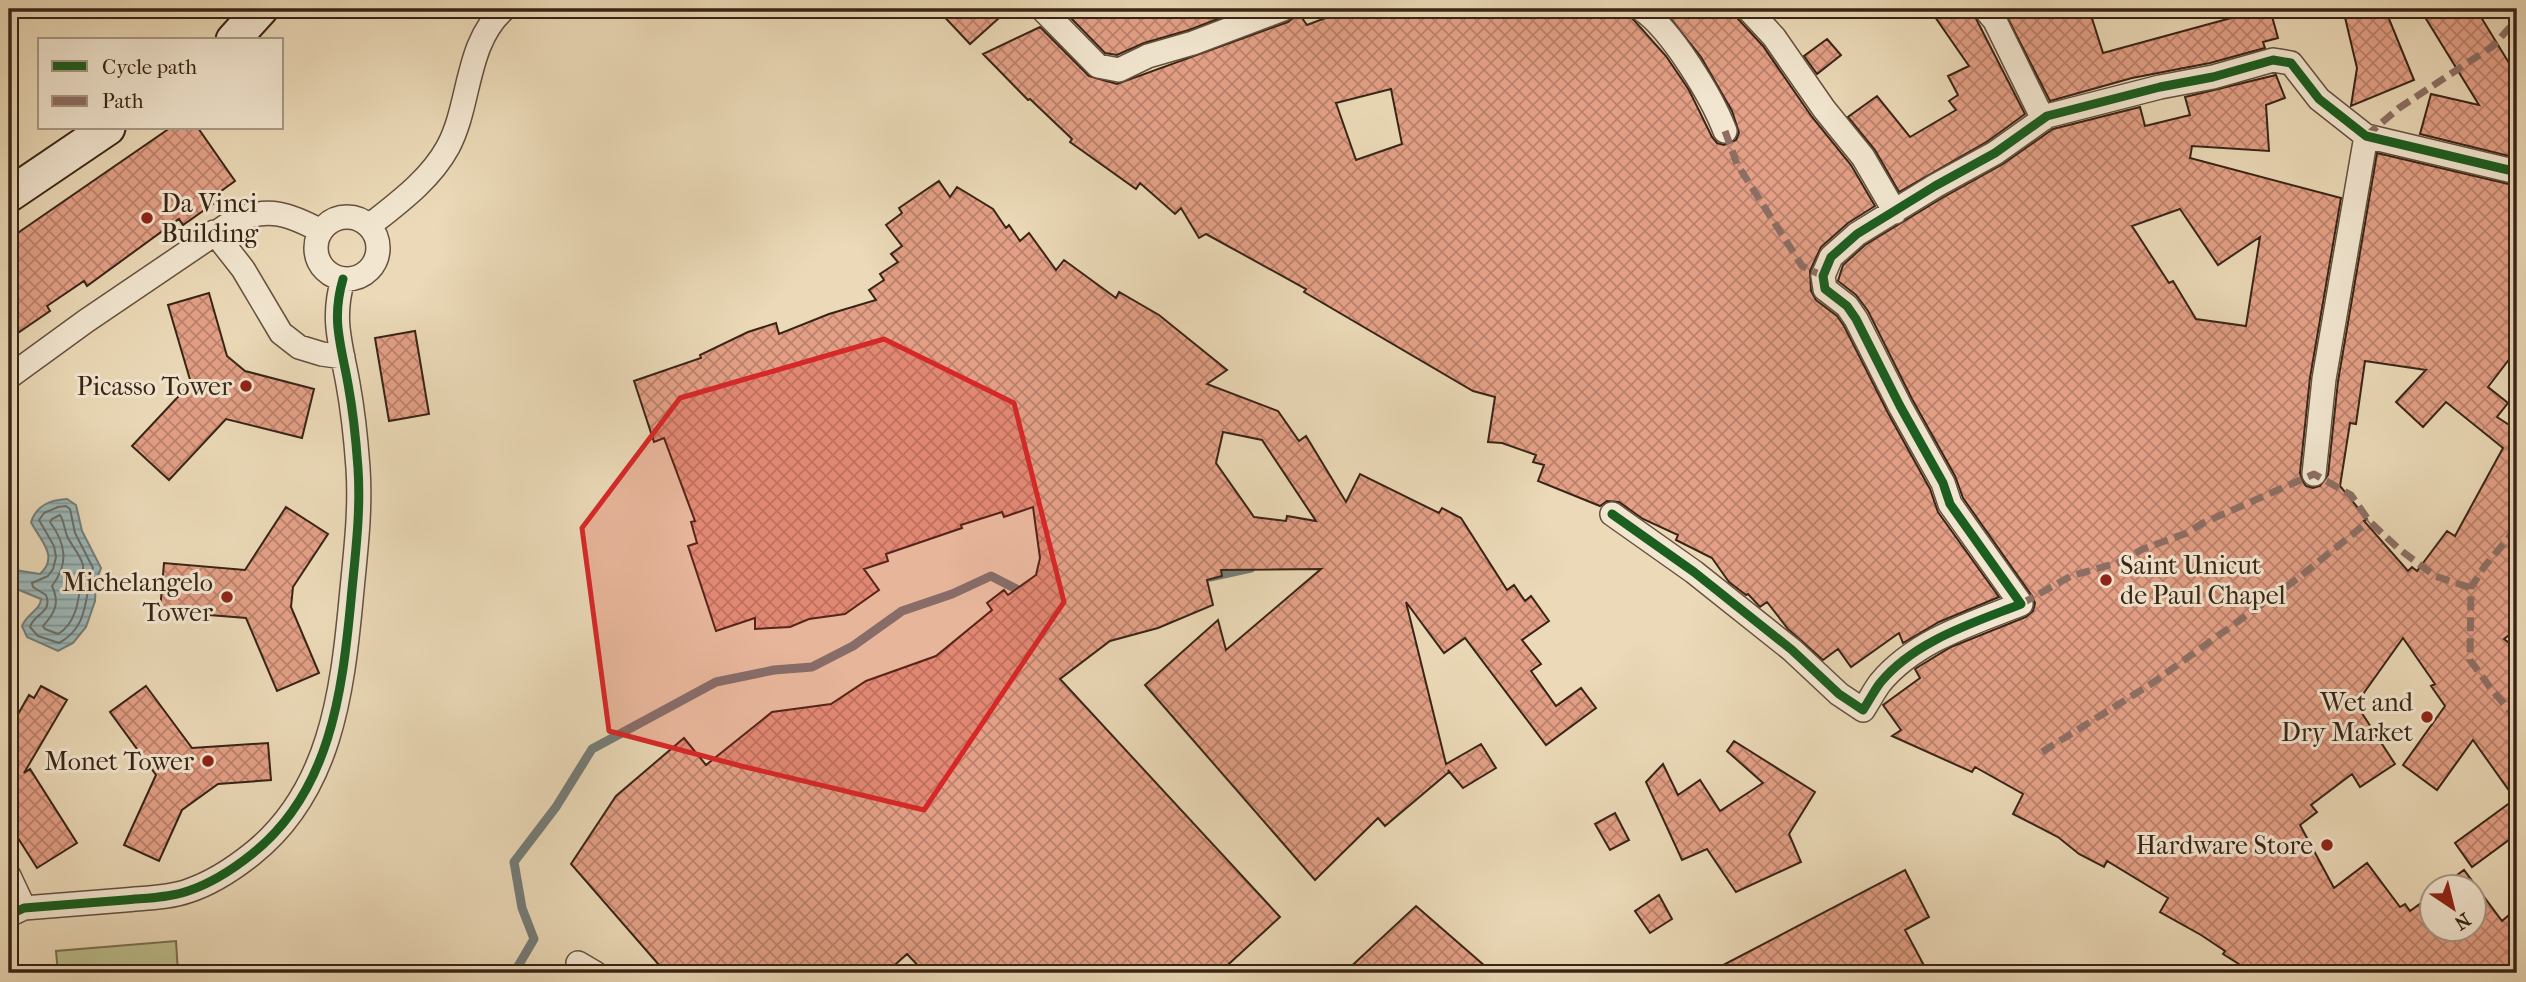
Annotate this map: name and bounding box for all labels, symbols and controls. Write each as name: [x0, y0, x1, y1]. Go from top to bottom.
legend: [38, 38, 284, 130]
text: Cycle path: [102, 55, 197, 79]
text: Path: [102, 89, 144, 113]
place label: Da Vinci Building: [161, 188, 259, 249]
marker: Da Vinci Building: [139, 210, 155, 226]
place label: Picasso Tower: [77, 371, 232, 402]
marker: Picasso Tower: [238, 378, 254, 394]
place label: Saint Unicut de Paul Chapel: [2120, 550, 2286, 611]
place label: Michelangelo Tower: [62, 567, 213, 628]
marker: Saint Unicut de Paul Chapel: [2098, 572, 2114, 588]
marker: Michelangelo Tower: [219, 589, 235, 605]
place label: Wet and Dry Market: [2281, 687, 2414, 748]
marker: Wet and Dry Market: [2419, 709, 2435, 725]
place label: Monet Tower: [44, 746, 194, 777]
marker: Monet Tower: [200, 753, 216, 769]
place label: Hardware Store: [2136, 830, 2313, 861]
marker: Hardware Store: [2319, 837, 2335, 853]
north arrow: [2418, 874, 2488, 944]
text: N: [2449, 908, 2474, 935]

